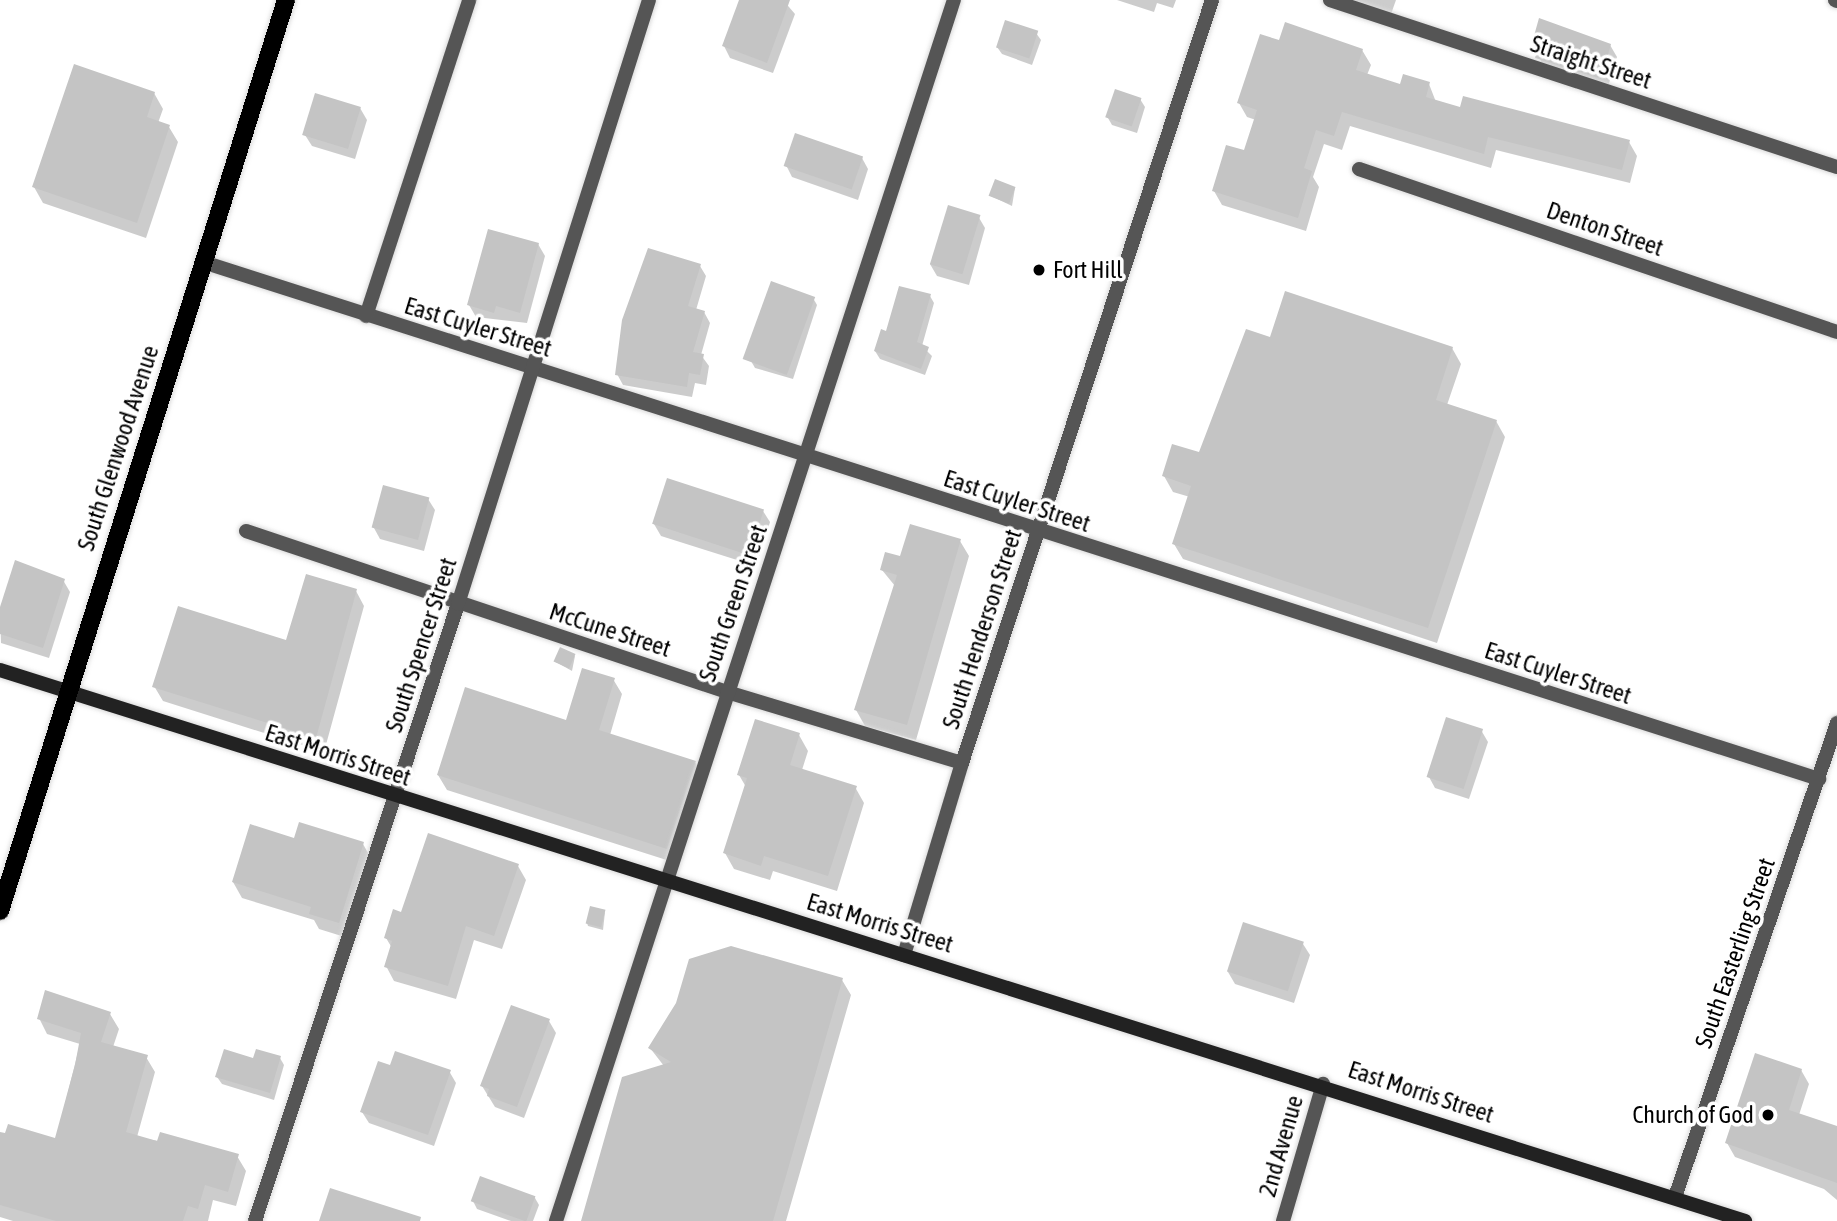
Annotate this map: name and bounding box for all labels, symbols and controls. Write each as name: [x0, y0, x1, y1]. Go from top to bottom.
street label: Straight Street: [1527, 29, 1655, 95]
street label: Denton Street: [1543, 196, 1667, 262]
place label: Fort Hill: [1053, 256, 1123, 284]
marker: Fort Hill: [1031, 262, 1047, 278]
street label: East Cuyler Street: [401, 291, 555, 363]
street label: South Glenwood Avenue: [71, 342, 165, 554]
street label: East Cuyler Street: [940, 464, 1094, 538]
street label: South Green Street: [693, 521, 773, 685]
street label: South Henderson Street: [936, 526, 1028, 732]
street label: South Spencer Street: [379, 554, 463, 736]
street label: McCune Street: [546, 597, 674, 663]
street label: East Cuyler Street: [1481, 636, 1635, 710]
street label: East Morris Street: [262, 718, 414, 792]
street label: South Easterling Street: [1689, 854, 1781, 1052]
street label: East Morris Street: [803, 887, 957, 959]
street label: East Morris Street: [1345, 1055, 1497, 1129]
street label: 2nd Avenue: [1253, 1092, 1309, 1200]
place label: Church of God: [1633, 1101, 1754, 1129]
marker: Church of God: [1760, 1107, 1776, 1123]

